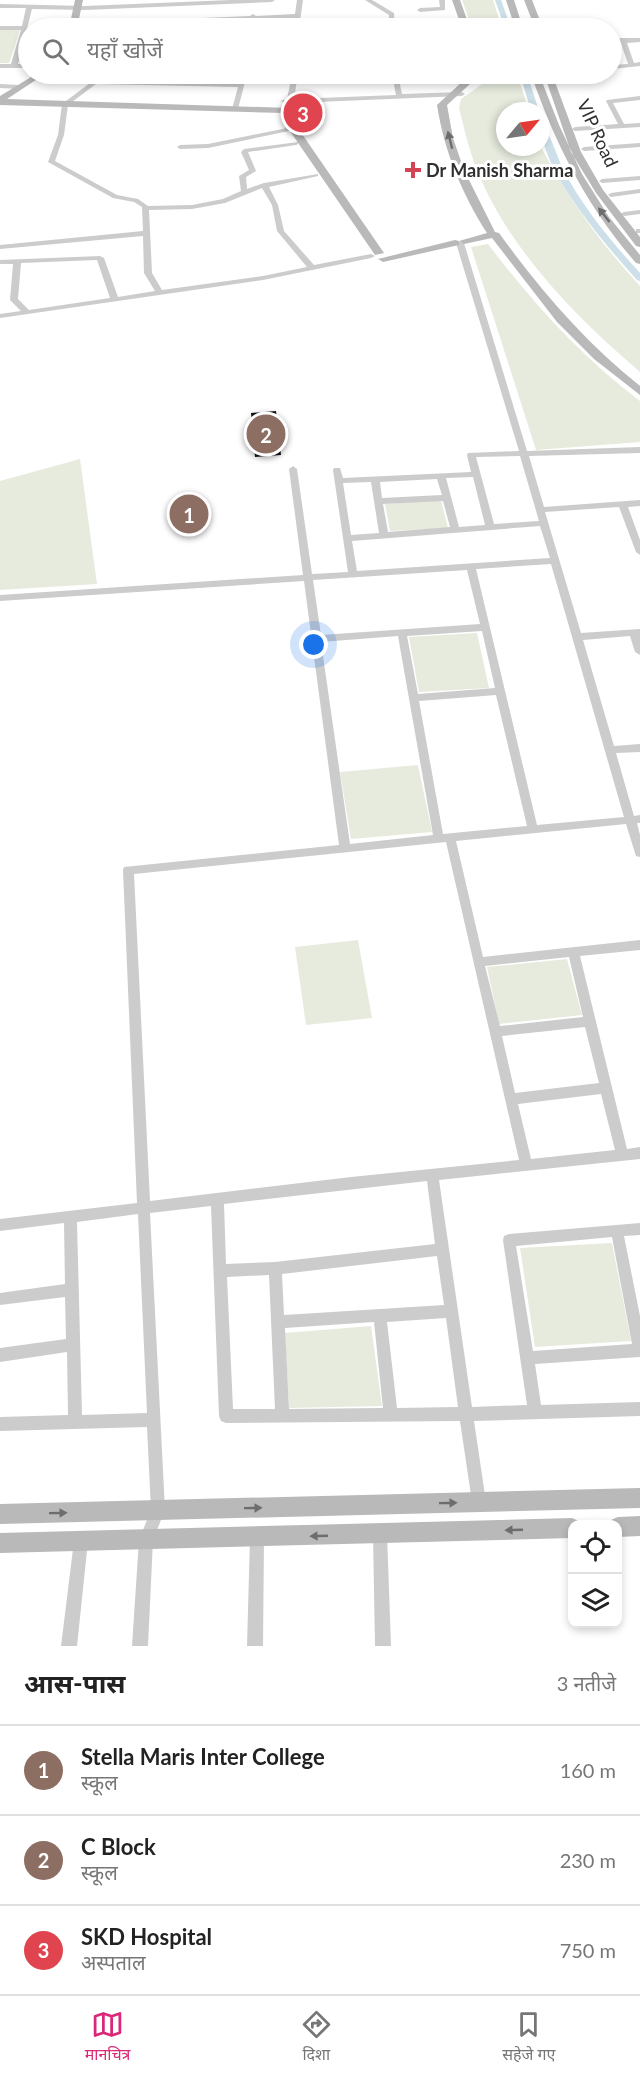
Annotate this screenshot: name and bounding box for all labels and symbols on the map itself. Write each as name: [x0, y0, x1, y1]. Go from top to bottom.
pin: 3: [284, 90, 322, 136]
street label: VIP Road: [573, 96, 623, 170]
north arrow: [496, 102, 550, 156]
one-way arrow: [444, 130, 454, 149]
place label: Dr Manish Sharma: [426, 159, 573, 181]
marker: Dr Manish Sharma: [404, 161, 422, 179]
one-way arrow: [598, 208, 610, 223]
pin: 2: [246, 412, 286, 456]
pin: 1: [170, 492, 208, 536]
your location: [299, 630, 328, 659]
one-way arrow: [439, 1498, 458, 1508]
one-way arrow: [244, 1503, 263, 1513]
one-way arrow: [49, 1508, 68, 1518]
one-way arrow: [505, 1526, 524, 1535]
one-way arrow: [310, 1532, 329, 1541]

